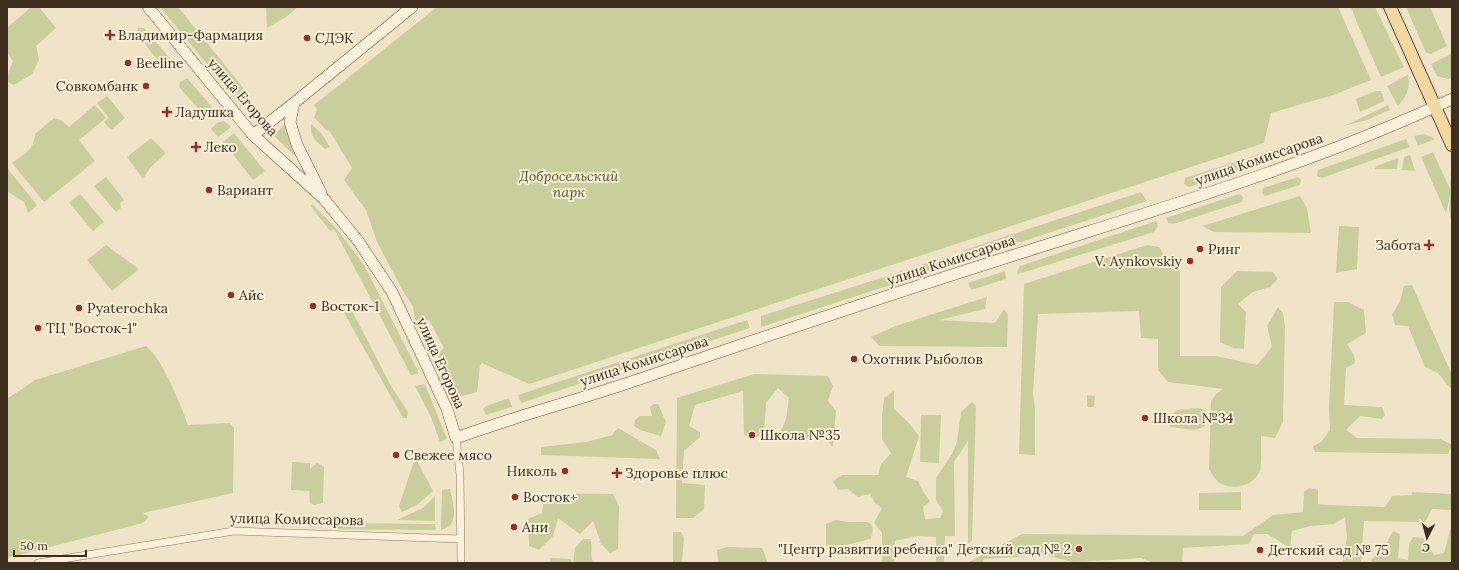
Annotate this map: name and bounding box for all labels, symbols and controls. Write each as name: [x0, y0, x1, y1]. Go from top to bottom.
place label: Владимир-Фармация: [118, 26, 263, 44]
place label: СДЭК: [315, 29, 354, 47]
marker: Владимир-Фармация: [105, 30, 115, 40]
marker: СДЭК: [302, 33, 312, 43]
place label: Beeline: [136, 54, 184, 72]
street label: улица Егорова: [204, 54, 282, 140]
marker: Beeline: [123, 58, 133, 68]
place label: Совкомбанк: [56, 77, 138, 95]
marker: Совкомбанк: [141, 81, 151, 91]
place label: Ладушка: [175, 103, 234, 121]
marker: Ладушка: [162, 107, 172, 117]
street label: улица Комиссарова: [1193, 129, 1325, 189]
place label: Леко: [204, 138, 237, 156]
marker: Леко: [191, 142, 201, 152]
park label: Добросельский парк: [519, 167, 619, 201]
place label: Вариант: [217, 181, 273, 199]
marker: Вариант: [204, 185, 214, 195]
street label: улица Комиссарова: [885, 231, 1017, 289]
place label: Забота: [1375, 236, 1421, 254]
place label: Ринг: [1208, 240, 1240, 258]
marker: Забота: [1424, 240, 1434, 250]
marker: Ринг: [1195, 244, 1205, 254]
place label: V. Aynkovskiy: [1094, 252, 1183, 270]
marker: V. Aynkovskiy: [1185, 256, 1195, 266]
place label: Айс: [238, 286, 264, 304]
marker: Айс: [226, 290, 236, 300]
place label: Восток-1: [321, 297, 379, 315]
place label: Pyaterochka: [87, 299, 168, 317]
marker: Восток-1: [308, 301, 318, 311]
marker: Pyaterochka: [74, 303, 84, 313]
street label: улица Егорова: [413, 315, 469, 411]
place label: ТЦ "Восток-1": [46, 319, 137, 337]
marker: ТЦ "Восток-1": [33, 323, 43, 333]
street label: улица Комиссарова: [578, 332, 710, 390]
place label: Охотник Рыболов: [862, 350, 983, 368]
marker: Охотник Рыболов: [849, 354, 859, 364]
place label: Школа №34: [1153, 409, 1234, 427]
marker: Школа №34: [1140, 413, 1150, 423]
place label: Школа №35: [760, 426, 840, 444]
marker: Школа №35: [747, 430, 757, 440]
place label: Свежее мясо: [404, 446, 492, 464]
marker: Свежее мясо: [391, 450, 401, 460]
place label: Николь: [506, 462, 557, 480]
place label: Здоровье плюс: [625, 464, 728, 482]
marker: Николь: [560, 466, 570, 476]
marker: Здоровье плюс: [612, 468, 622, 478]
place label: Восток+: [523, 488, 577, 506]
marker: Восток+: [510, 492, 520, 502]
street label: улица Комиссарова: [230, 509, 364, 529]
place label: Ани: [521, 518, 548, 536]
north arrow: [1407, 518, 1447, 558]
marker: Ани: [509, 522, 519, 532]
scale bar: [14, 532, 86, 558]
text: 50 m: [20, 538, 48, 553]
place label: "Центр развития ребенка" Детский сад № 2: [778, 540, 1071, 558]
place label: Детский сад № 75: [1268, 541, 1389, 559]
text: С: [1421, 541, 1430, 555]
marker: "Центр развития ребенка" Детский сад № 2: [1074, 544, 1084, 554]
marker: Детский сад № 75: [1255, 545, 1265, 555]

